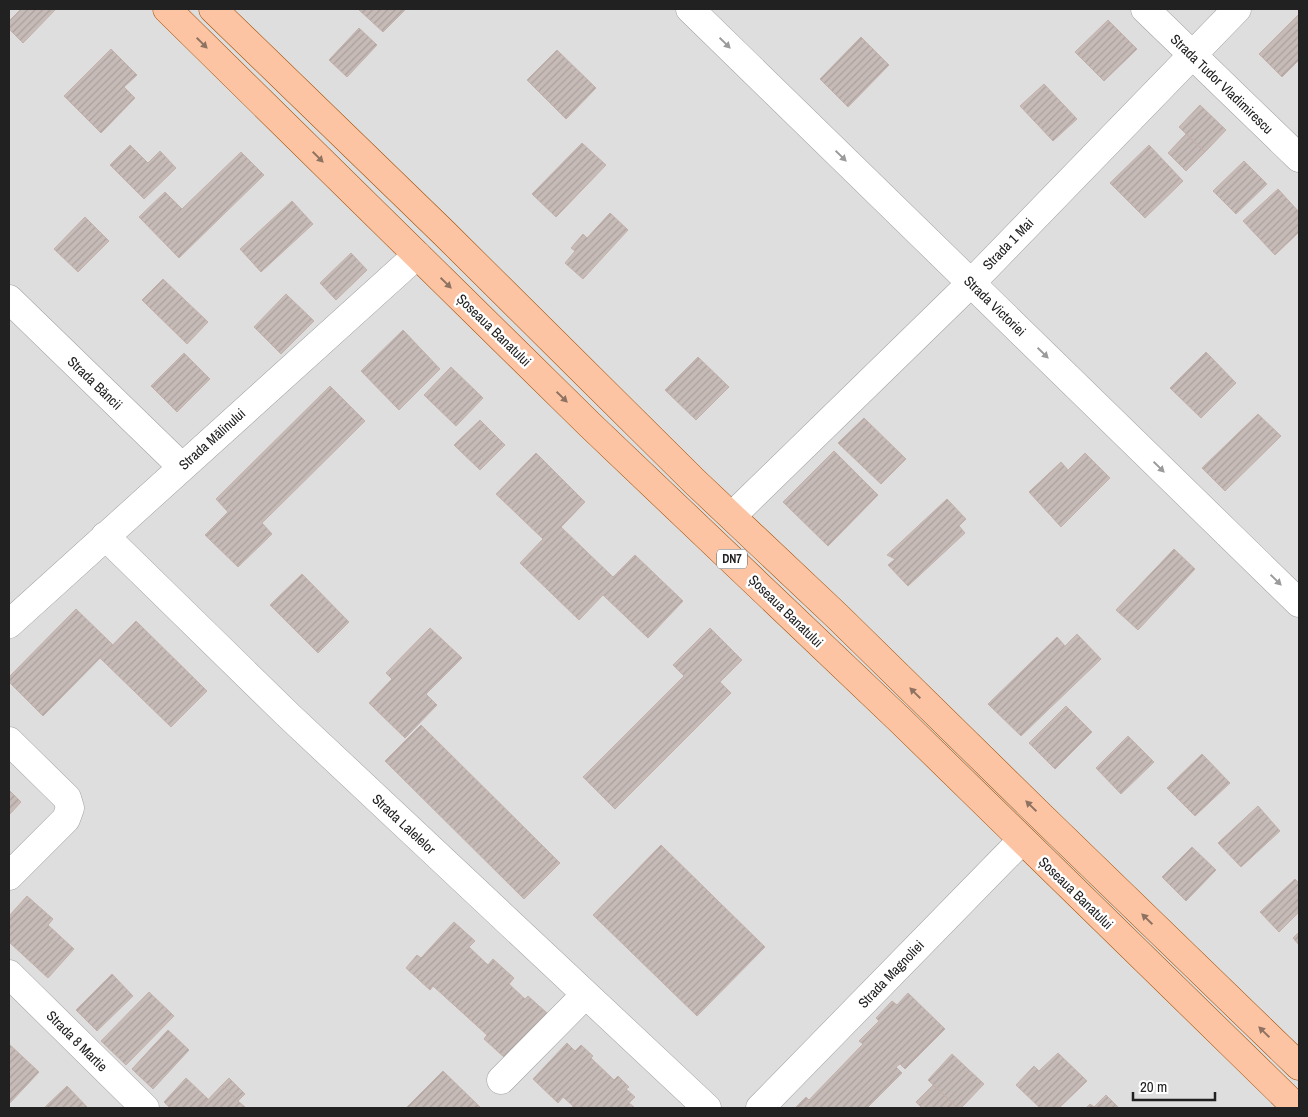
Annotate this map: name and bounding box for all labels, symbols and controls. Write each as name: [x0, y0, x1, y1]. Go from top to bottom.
street label: Strada Tudor Vladimirescu: [1167, 30, 1277, 138]
one-way arrow: [196, 37, 208, 49]
one-way arrow: [719, 37, 731, 49]
one-way arrow: [835, 150, 847, 162]
one-way arrow: [311, 151, 323, 163]
street label: Strada 1 Mai: [979, 214, 1037, 274]
street label: Strada Victoriei: [960, 272, 1030, 340]
one-way arrow: [440, 277, 452, 289]
street label: Șoseaua Banatului: [453, 290, 535, 370]
one-way arrow: [1037, 347, 1049, 359]
street label: Strada Băncii: [64, 352, 126, 414]
one-way arrow: [556, 391, 568, 403]
street label: Strada Mălinului: [175, 404, 249, 474]
one-way arrow: [1153, 461, 1165, 473]
road number: DN7: [717, 550, 747, 568]
street label: Șoseaua Banatului: [745, 571, 827, 651]
one-way arrow: [1269, 574, 1281, 586]
one-way arrow: [909, 687, 921, 699]
street label: Strada Lalelelor: [368, 790, 440, 858]
one-way arrow: [1025, 800, 1037, 812]
street label: Șoseaua Banatului: [1035, 853, 1117, 933]
one-way arrow: [1142, 913, 1154, 925]
street label: Strada Magnoliei: [854, 936, 928, 1012]
street label: Strada 8 Martie: [43, 1007, 111, 1075]
one-way arrow: [1259, 1026, 1271, 1038]
scale bar: [1133, 1070, 1216, 1102]
text: 20 m: [1140, 1076, 1167, 1097]

